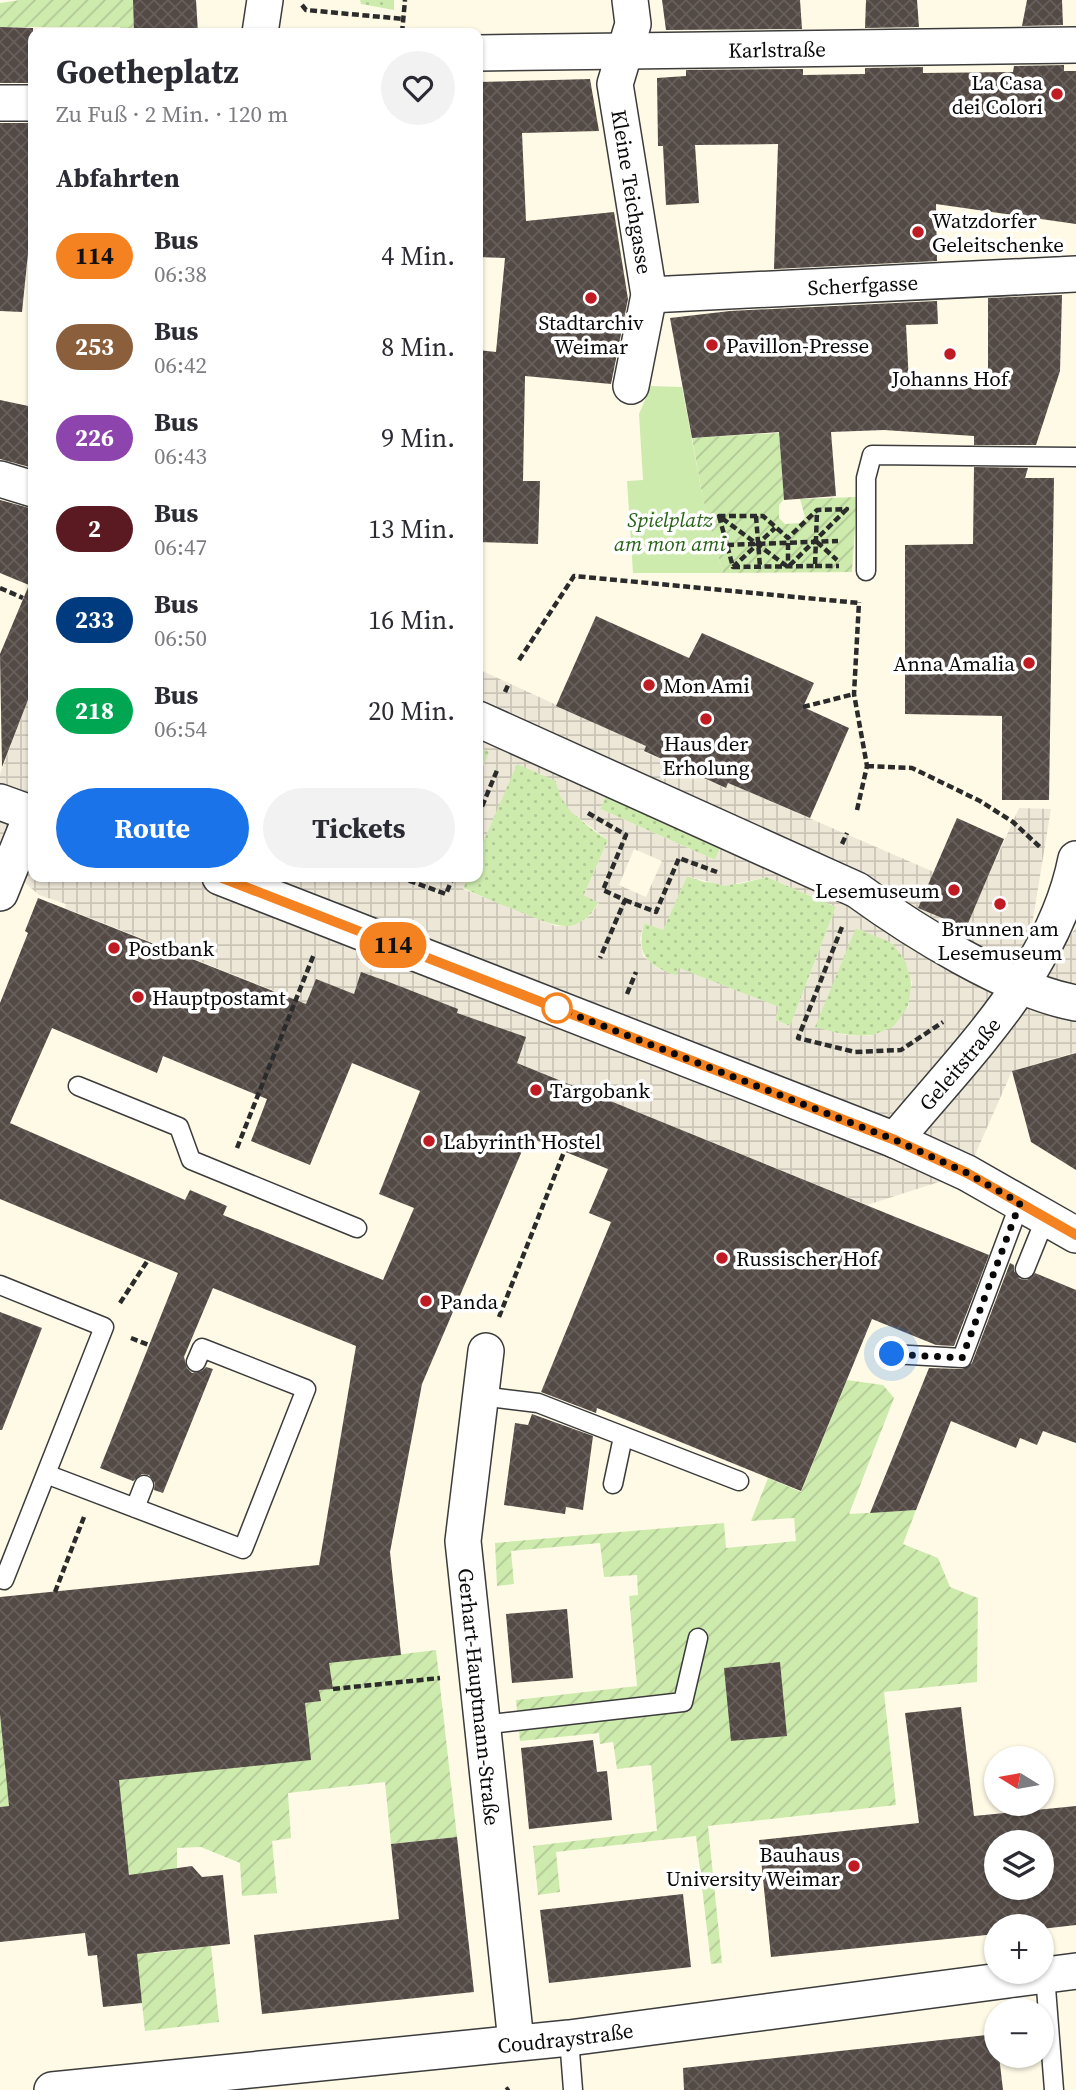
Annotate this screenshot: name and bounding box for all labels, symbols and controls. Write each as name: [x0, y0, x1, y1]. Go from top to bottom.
street label: Karlstraße: [728, 34, 826, 64]
text: Goetheplatz: [56, 49, 239, 94]
button: heart: [381, 51, 455, 125]
place label: La Casa dei Colori: [952, 68, 1043, 121]
marker: La Casa dei Colori: [1049, 86, 1065, 102]
text: Zu Fuß · 2 Min. · 120 m: [56, 98, 288, 130]
street label: Kleine Teichgasse: [605, 107, 660, 276]
text: Abfahrten: [56, 160, 180, 196]
place label: Watzdorfer Geleitschenke: [932, 206, 1064, 259]
text: Bus: [154, 222, 198, 258]
marker: Watzdorfer Geleitschenke: [910, 224, 926, 240]
text: 4 Min.: [381, 238, 455, 274]
text: 114: [75, 239, 114, 272]
text: 06:38: [154, 258, 207, 290]
street label: Scherfgasse: [807, 267, 919, 302]
marker: Stadtarchiv Weimar: [583, 290, 599, 306]
place label: Stadtarchiv Weimar: [538, 308, 644, 361]
text: Bus: [154, 313, 198, 349]
text: 8 Min.: [381, 329, 455, 365]
text: 253: [75, 330, 114, 363]
place label: Pavillon-Presse: [726, 331, 869, 360]
marker: Pavillon-Presse: [704, 337, 720, 353]
marker: Johanns Hof: [942, 346, 958, 362]
text: 06:42: [154, 349, 207, 381]
place label: Johanns Hof: [891, 364, 1010, 393]
text: Bus: [154, 404, 198, 440]
text: 9 Min.: [381, 420, 455, 456]
text: 226: [75, 421, 114, 454]
text: 06:43: [154, 440, 207, 472]
text: Bus: [154, 495, 198, 531]
park label: Spielplatz am mon ami: [614, 505, 726, 558]
text: 13 Min.: [368, 511, 455, 547]
text: 2: [88, 512, 101, 545]
text: 06:47: [154, 531, 207, 563]
text: Bus: [154, 586, 198, 622]
text: 16 Min.: [368, 602, 455, 638]
text: 233: [75, 603, 114, 636]
text: 06:50: [154, 622, 207, 654]
place label: Anna Amalia: [893, 649, 1015, 678]
marker: Anna Amalia: [1021, 655, 1037, 671]
place label: Mon Ami: [663, 671, 750, 700]
text: Bus: [154, 677, 198, 713]
marker: Mon Ami: [641, 677, 657, 693]
text: 20 Min.: [368, 693, 455, 729]
text: 218: [75, 694, 114, 727]
marker: Haus der Erholung: [698, 711, 714, 727]
text: 06:54: [154, 713, 207, 745]
place label: Haus der Erholung: [662, 729, 750, 782]
button: Route: [56, 788, 249, 868]
button: Tickets: [263, 788, 455, 868]
place label: Lesemuseum: [815, 876, 940, 905]
marker: Lesemuseum: [946, 882, 962, 898]
marker: Brunnen am Lesemuseum: [992, 896, 1008, 912]
place label: Brunnen am Lesemuseum: [937, 914, 1063, 967]
line badge: 114: [353, 922, 433, 968]
text: 114: [373, 928, 413, 961]
place label: Postbank: [128, 934, 215, 963]
marker: Postbank: [106, 940, 122, 956]
place label: Hauptpostamt: [152, 983, 286, 1012]
marker: Hauptpostamt: [130, 989, 146, 1005]
unlabelled marker: [542, 993, 572, 1023]
street label: Geleitstraße: [912, 1011, 1007, 1116]
place label: Targobank: [550, 1076, 650, 1105]
marker: Targobank: [528, 1082, 544, 1098]
place label: Labyrinth Hostel: [443, 1127, 601, 1156]
marker: Labyrinth Hostel: [421, 1133, 437, 1149]
place label: Russischer Hof: [736, 1244, 879, 1273]
marker: Russischer Hof: [714, 1250, 730, 1266]
place label: Panda: [440, 1287, 498, 1316]
marker: Panda: [418, 1293, 434, 1309]
your location: [874, 1336, 909, 1371]
street label: Gerhart-Hauptmann-Straße: [451, 1567, 508, 1827]
north arrow: [984, 1746, 1054, 1816]
map controls: [984, 1746, 1054, 2068]
button: layers: [984, 1830, 1054, 1900]
place label: Bauhaus University Weimar: [666, 1840, 840, 1893]
marker: Bauhaus University Weimar: [846, 1858, 862, 1874]
button: +: [984, 1914, 1054, 1984]
button: −: [984, 1998, 1054, 2068]
street label: Coudraystraße: [496, 2015, 635, 2060]

